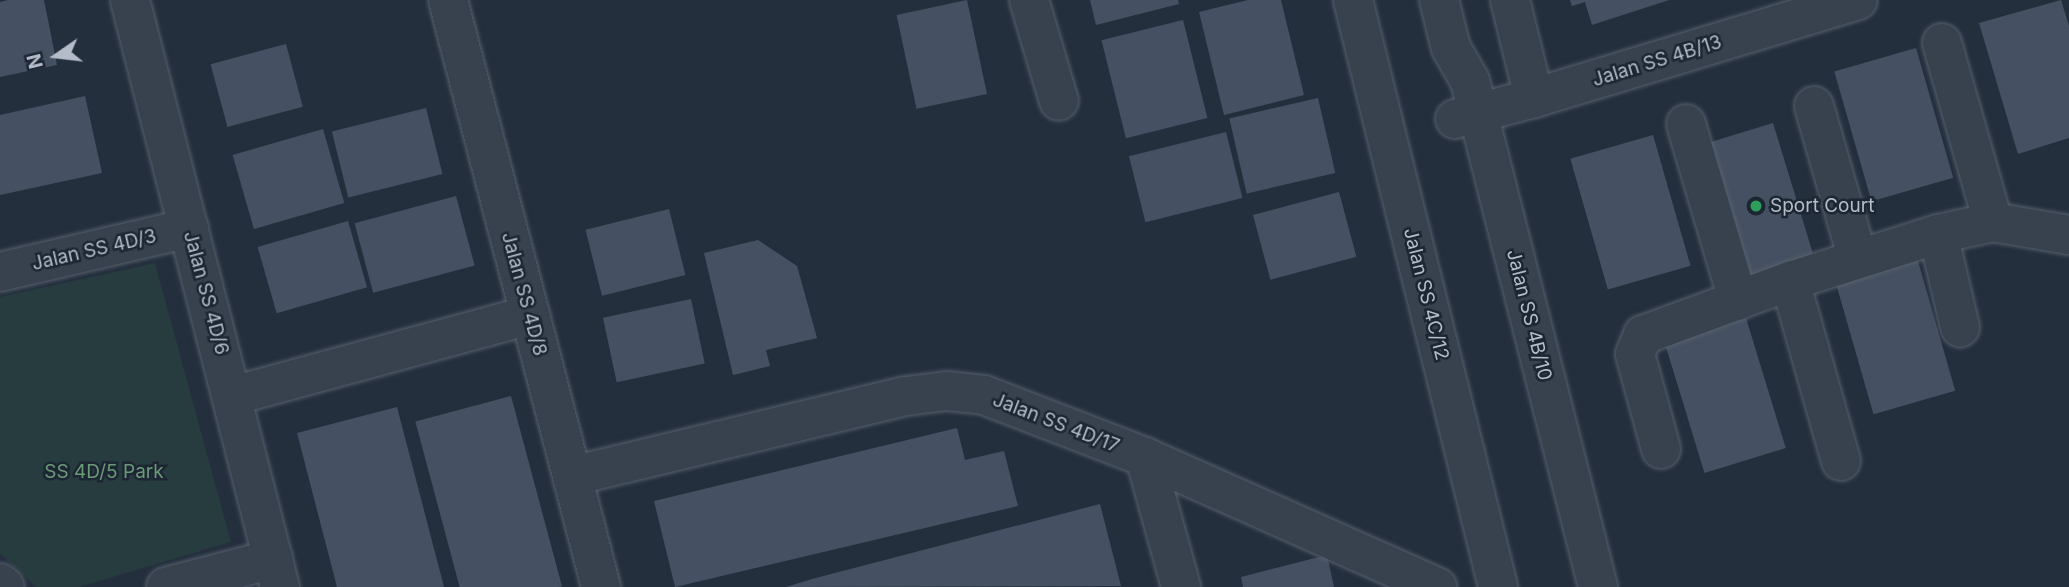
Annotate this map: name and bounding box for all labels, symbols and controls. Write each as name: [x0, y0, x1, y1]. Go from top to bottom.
north arrow: [21, 21, 91, 91]
street label: Jalan SS 4B/13: [1590, 30, 1724, 92]
text: N: [22, 51, 48, 71]
place label: Sport Court: [1770, 195, 1874, 217]
marker: Sport Court: [1748, 198, 1764, 214]
street label: Jalan SS 4D/3: [30, 225, 158, 275]
street label: Jalan SS 4C/12: [1399, 226, 1453, 362]
street label: Jalan SS 4D/6: [179, 229, 233, 357]
street label: Jalan SS 4D/8: [497, 230, 551, 358]
street label: Jalan SS 4B/10: [1502, 247, 1556, 383]
street label: Jalan SS 4D/17: [990, 388, 1122, 458]
park label: SS 4D/5 Park: [44, 461, 164, 483]

